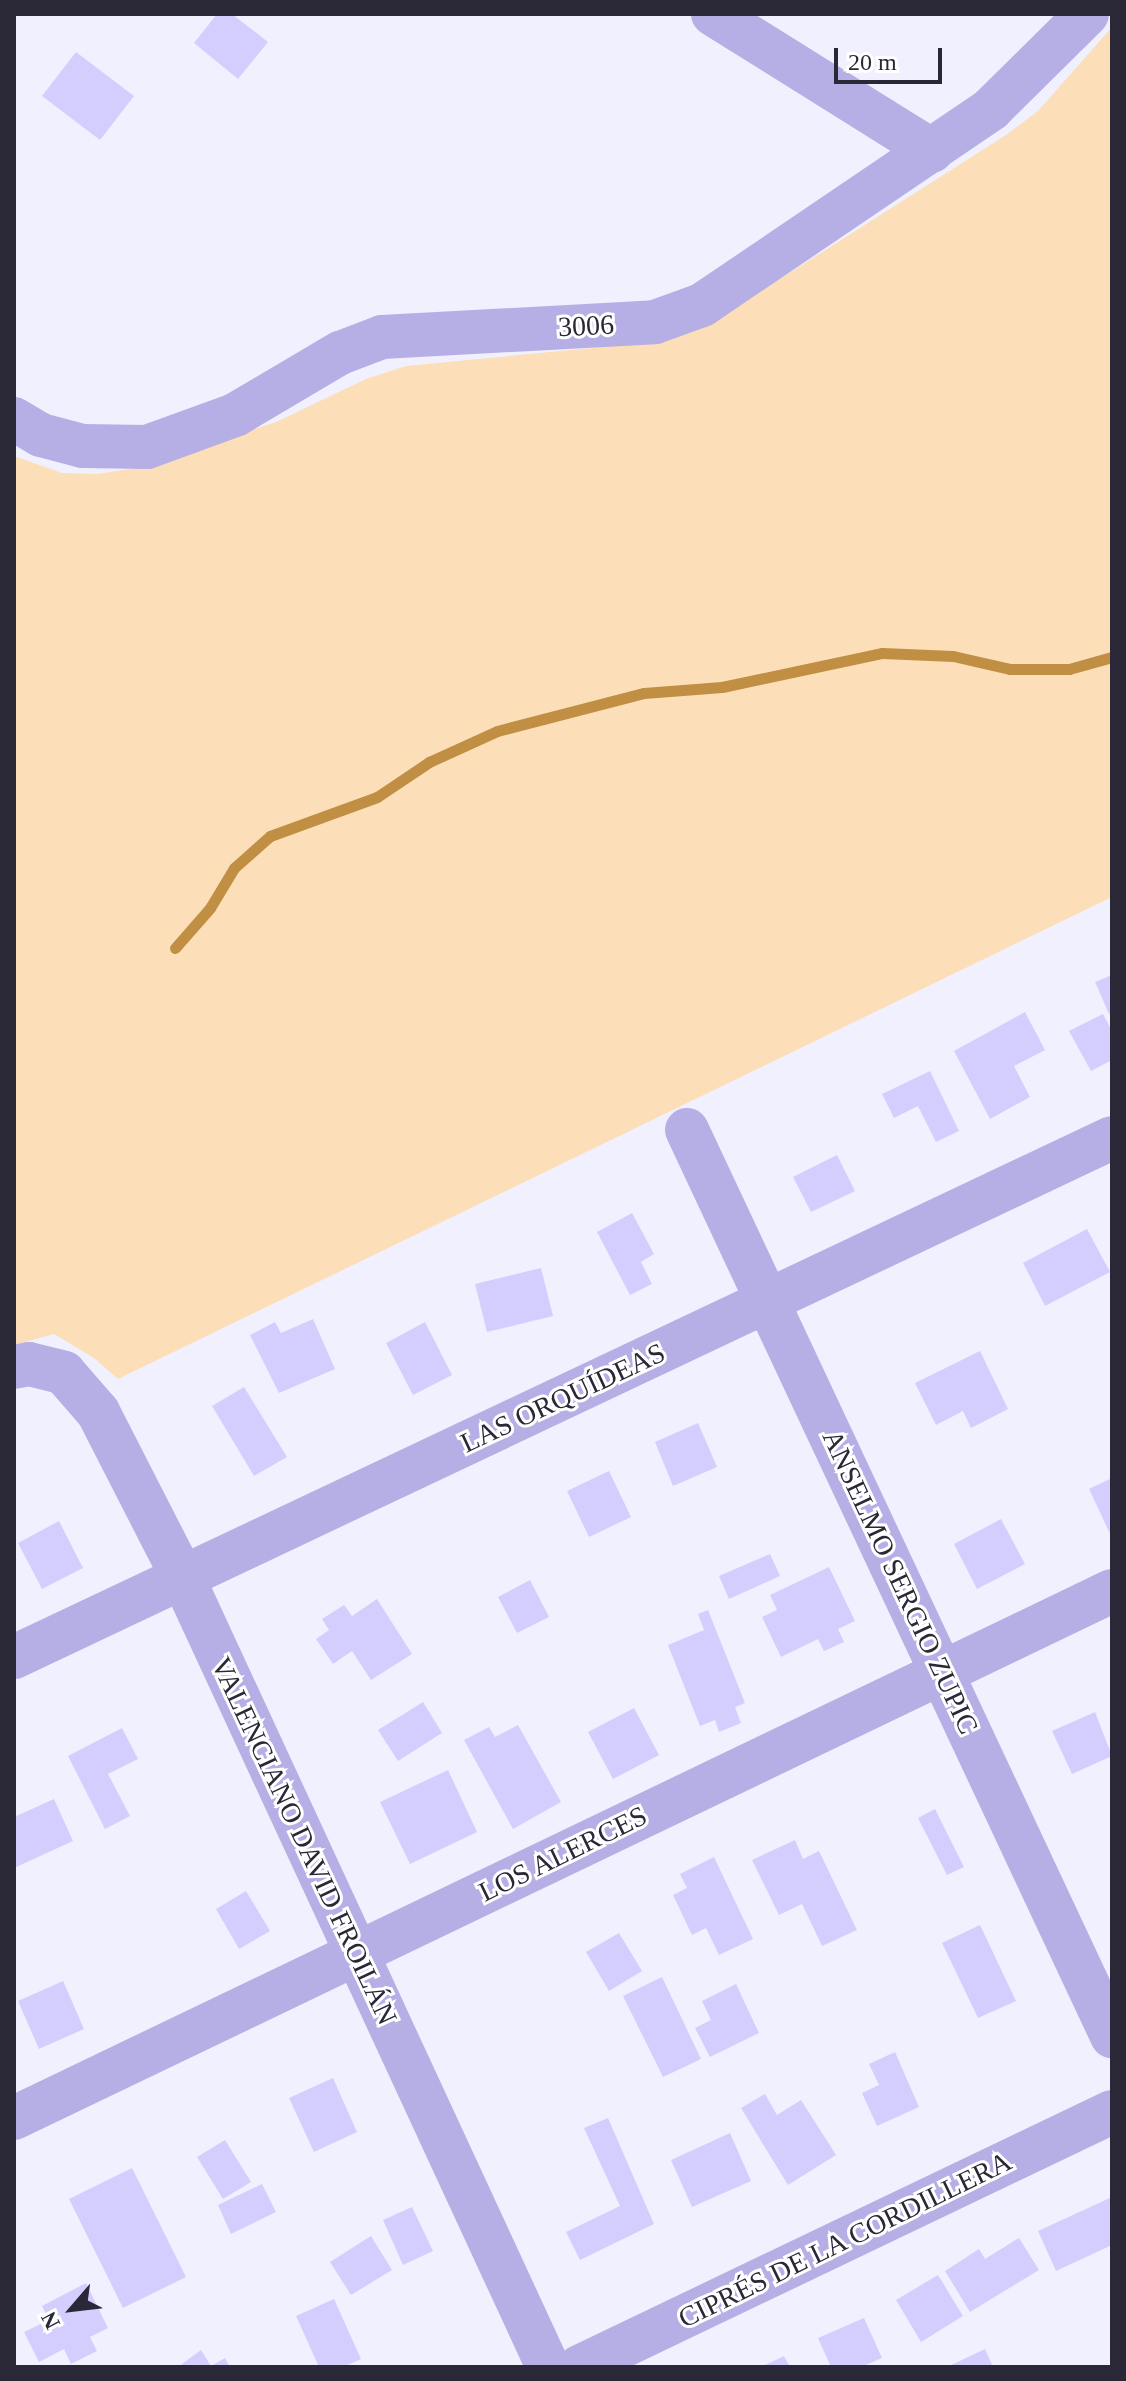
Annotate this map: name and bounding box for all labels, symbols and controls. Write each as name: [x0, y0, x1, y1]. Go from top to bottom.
scale bar: [838, 32, 946, 82]
text: 20 m: [848, 49, 897, 75]
street label: 3006: [557, 308, 615, 344]
street label: LAS ORQUÍDEAS: [455, 1336, 671, 1460]
street label: ANSELMO SERGIO ZUPIC: [815, 1425, 985, 1739]
street label: VALENCIANO DAVID FROILÁN: [204, 1652, 404, 2030]
street label: LOS ALERCES: [473, 1798, 653, 1910]
street label: CIPRÉS DE LA CORDILLERA: [672, 2144, 1018, 2336]
north arrow: [32, 2269, 112, 2349]
text: N: [36, 2308, 65, 2333]

